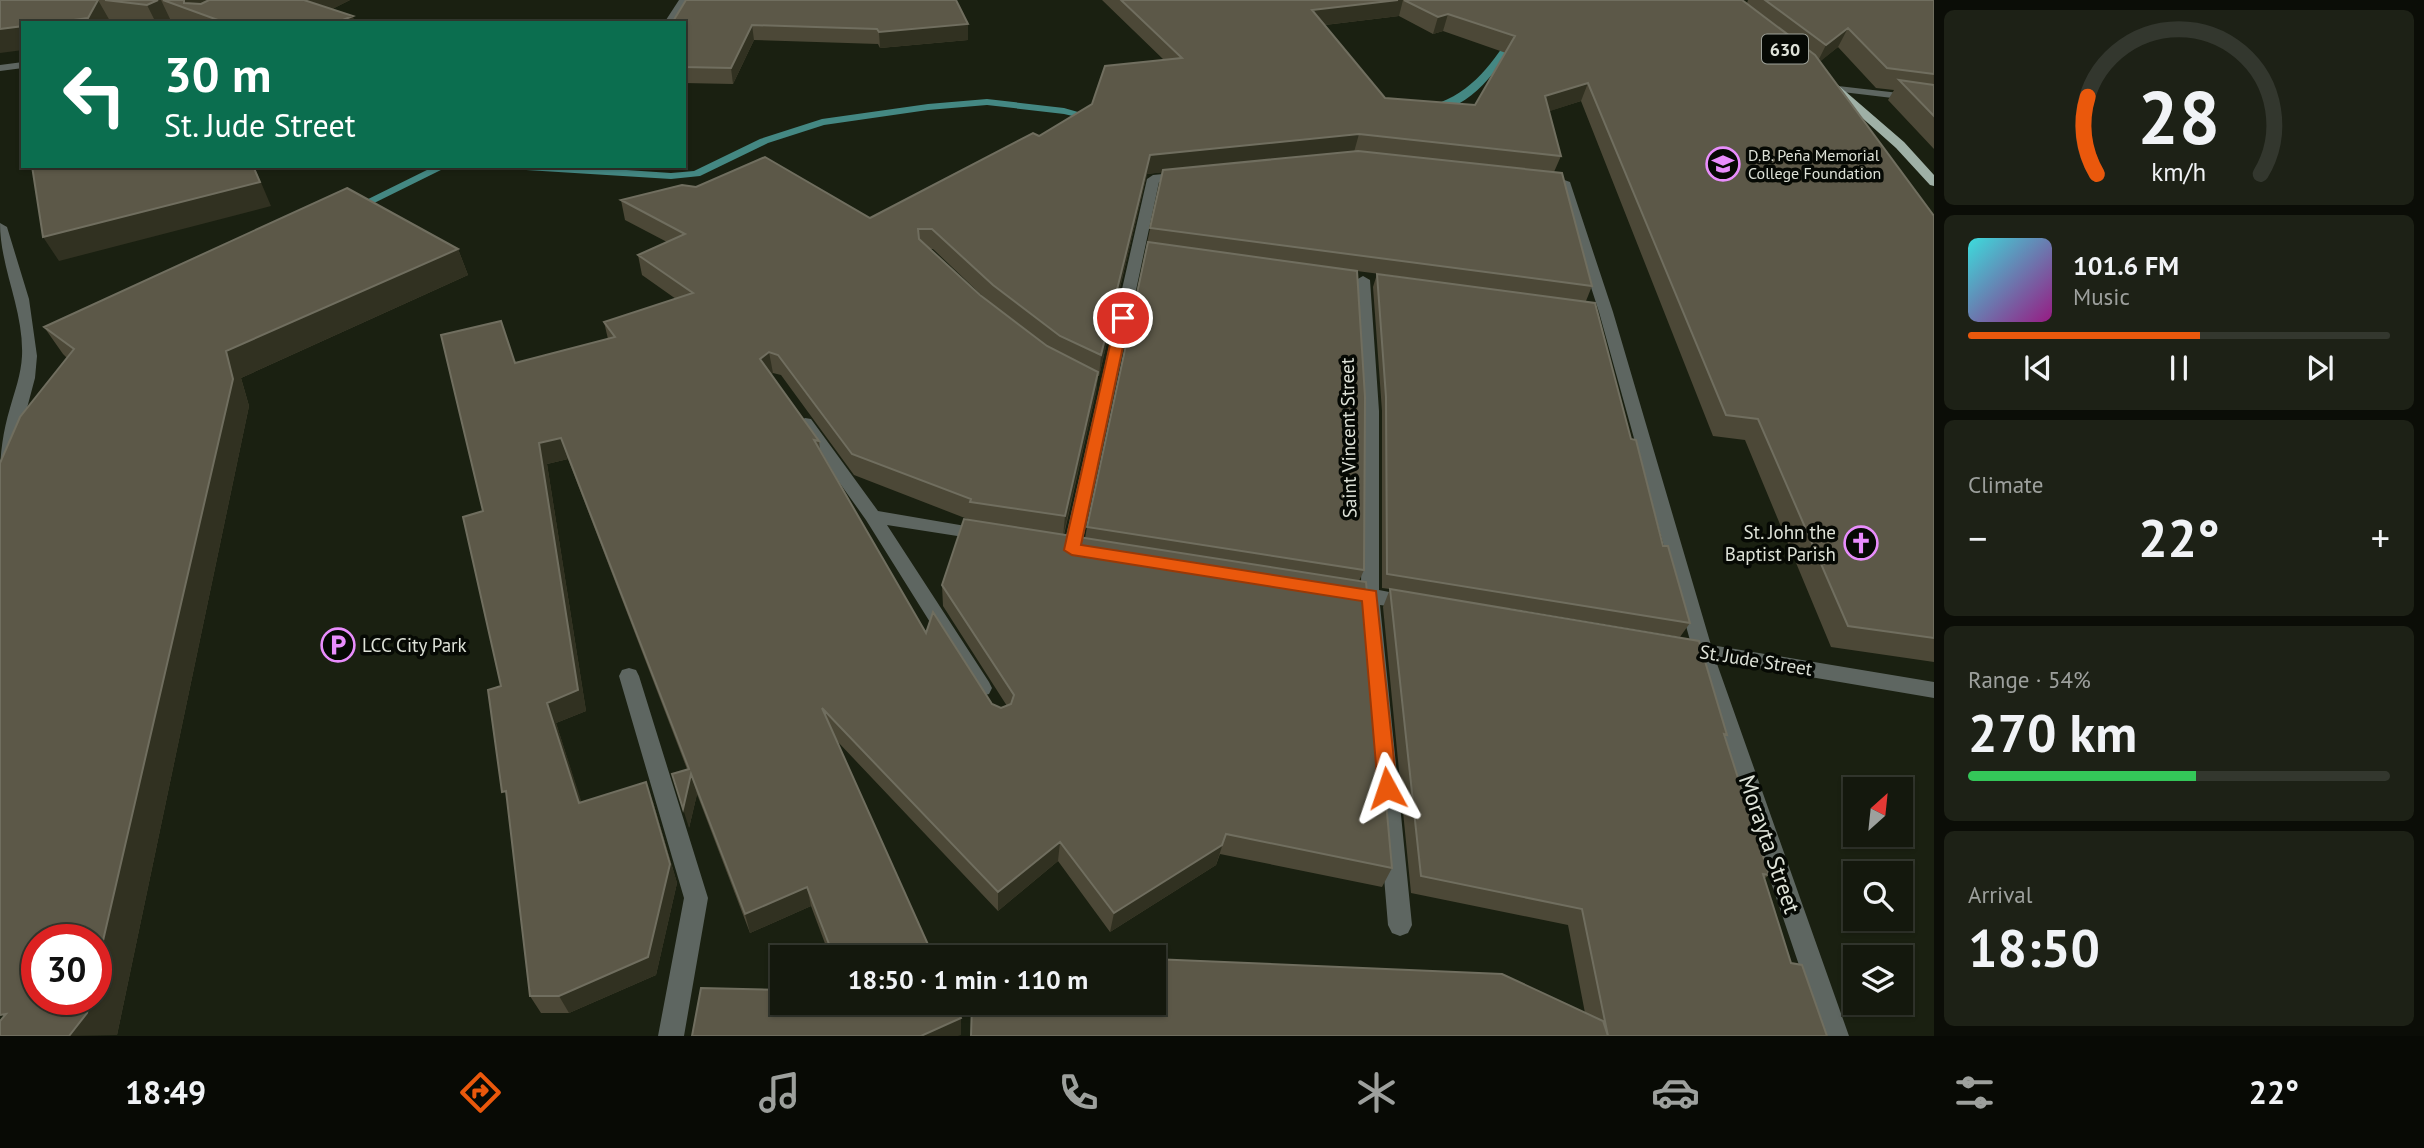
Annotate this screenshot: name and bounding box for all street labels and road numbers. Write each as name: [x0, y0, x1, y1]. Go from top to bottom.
road number: 630: [1762, 34, 1808, 64]
street label: Saint Vincent Street: [1335, 357, 1361, 518]
street label: St. Jude Street: [1698, 639, 1815, 681]
street label: Morayta Street: [1733, 771, 1807, 917]

